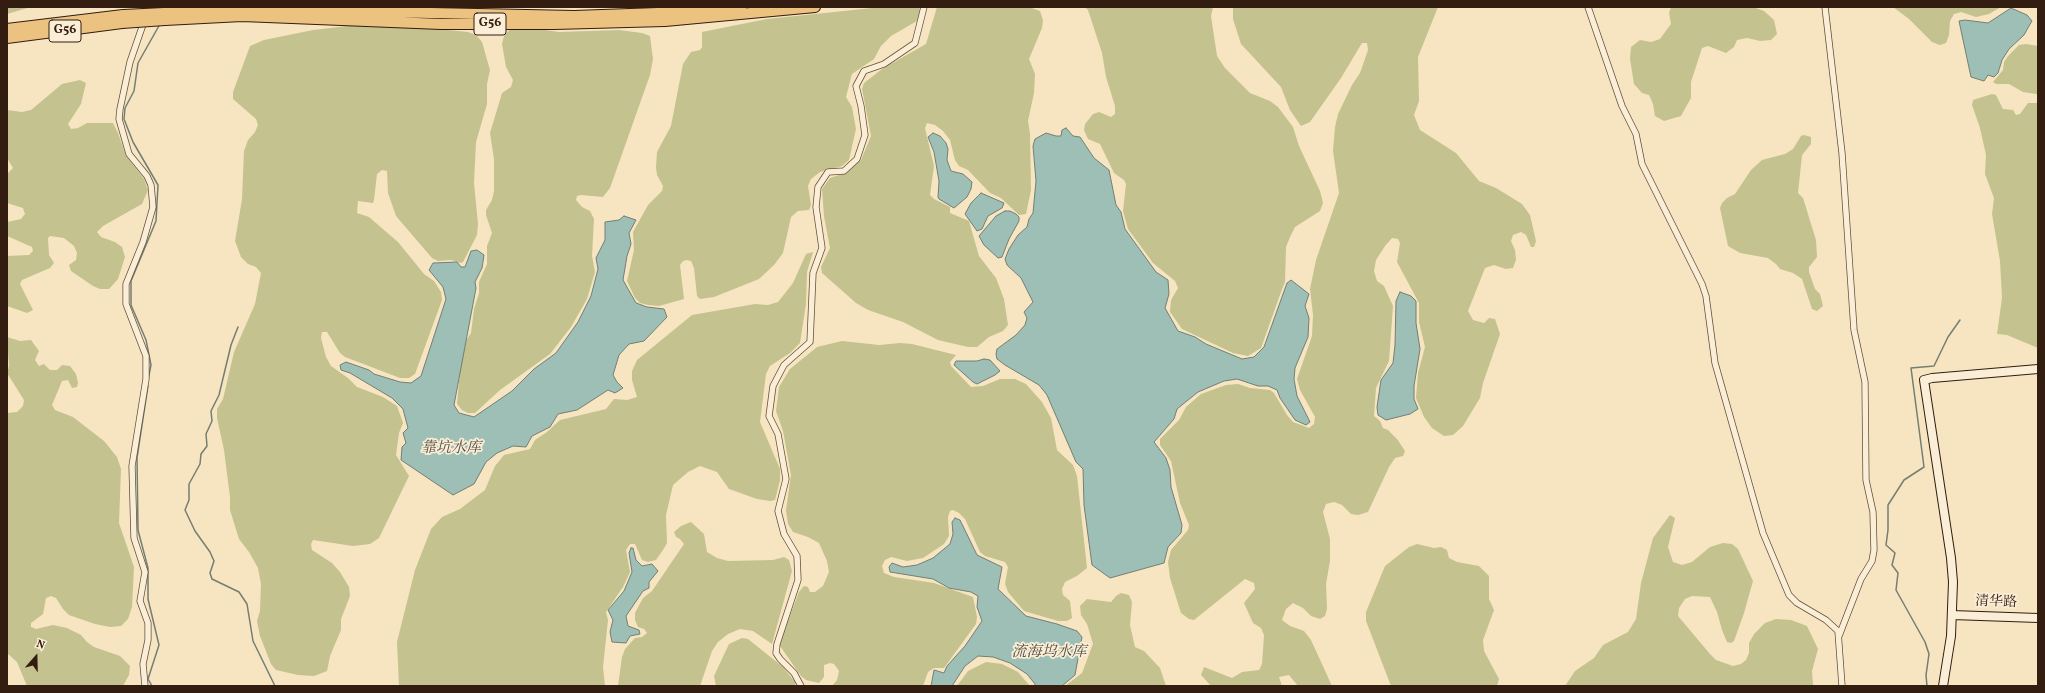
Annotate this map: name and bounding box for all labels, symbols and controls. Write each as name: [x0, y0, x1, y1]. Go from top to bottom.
road number: G56: [474, 13, 506, 35]
road number: G56: [49, 20, 81, 42]
water label: 靠坑水库: [421, 440, 481, 458]
street label: 清华路: [1975, 594, 2017, 612]
north arrow: [16, 637, 56, 677]
text: N: [34, 637, 47, 654]
water label: 流海坞水库: [1012, 644, 1086, 662]

